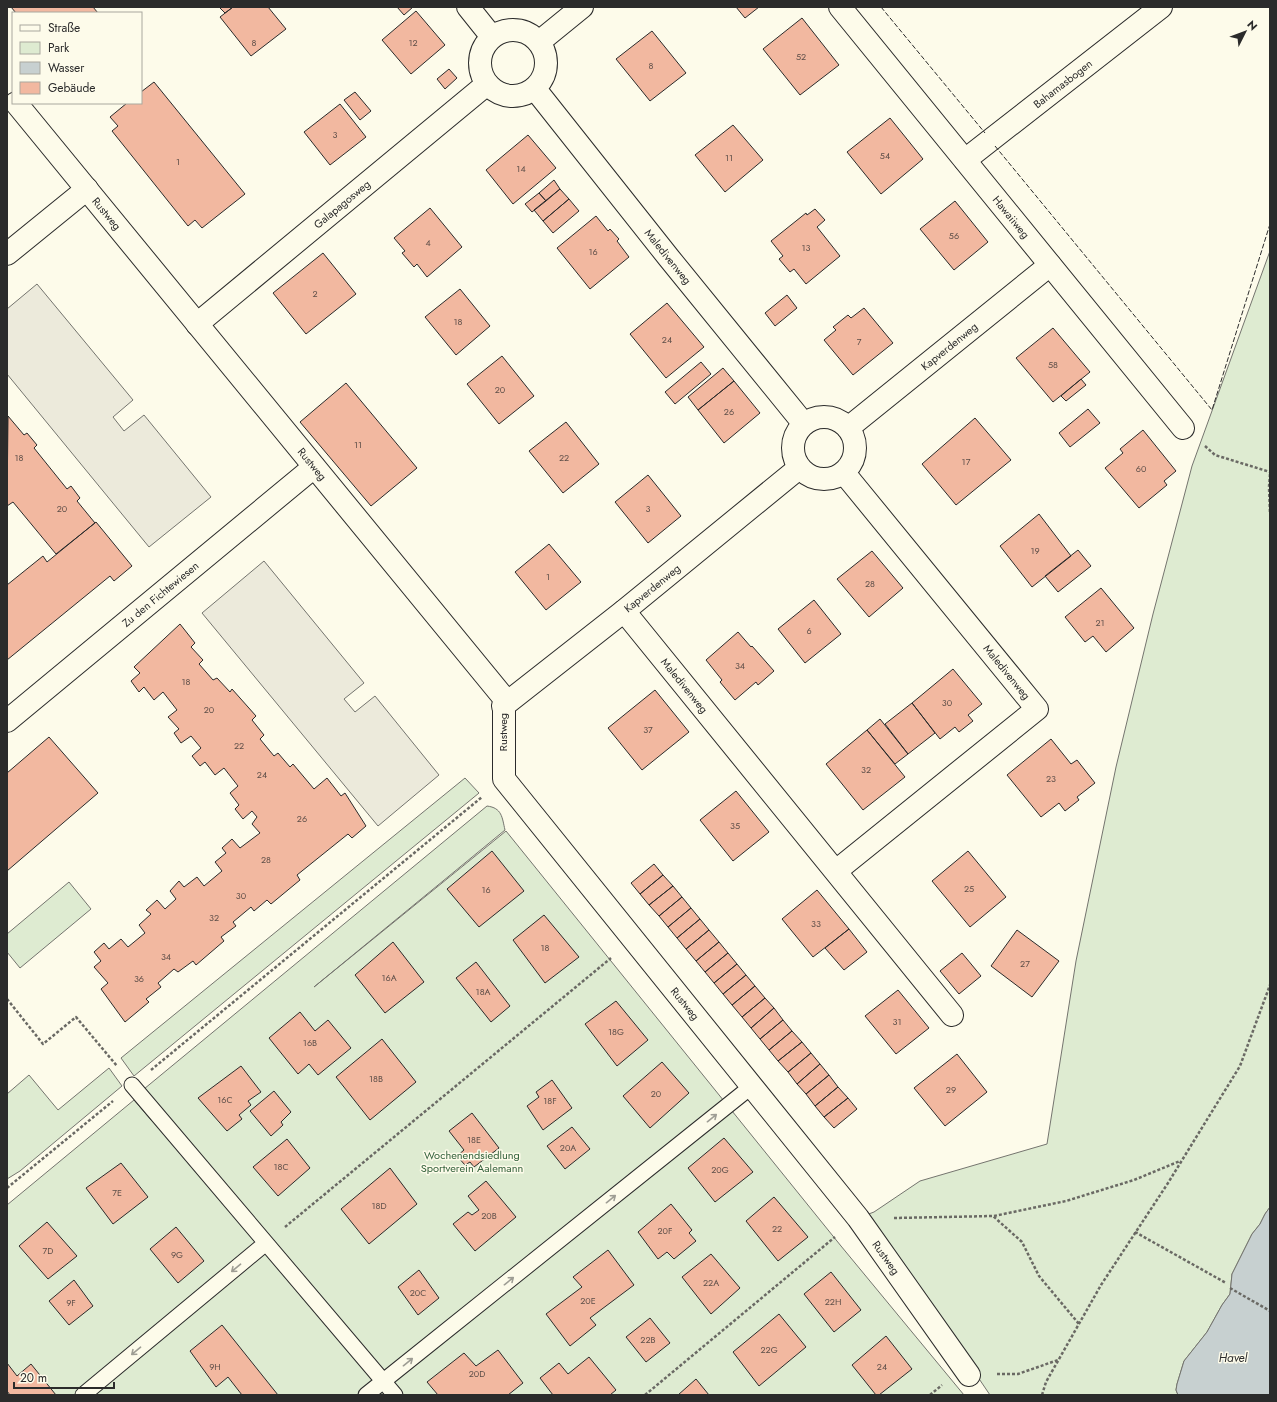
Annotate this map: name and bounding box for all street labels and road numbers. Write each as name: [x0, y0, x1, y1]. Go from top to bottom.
street label: Bahamasbogen: [1030, 56, 1096, 112]
street label: Galapagosweg: [310, 176, 374, 232]
street label: Hawaiiweg: [989, 192, 1033, 242]
street label: Rustweg: [88, 194, 125, 233]
street label: Maledivenweg: [641, 225, 695, 288]
street label: Kapverdenweg: [917, 319, 981, 374]
street label: Rustweg: [294, 444, 330, 484]
street label: Zu den Fichtewiesen: [119, 558, 202, 631]
street label: Kapverdenweg: [620, 560, 684, 616]
street label: Maledivenweg: [980, 641, 1034, 703]
street label: Maledivenweg: [657, 654, 712, 717]
street label: Rustweg: [495, 713, 511, 751]
street label: Rustweg: [667, 984, 703, 1023]
street label: Rustweg: [868, 1237, 904, 1278]

